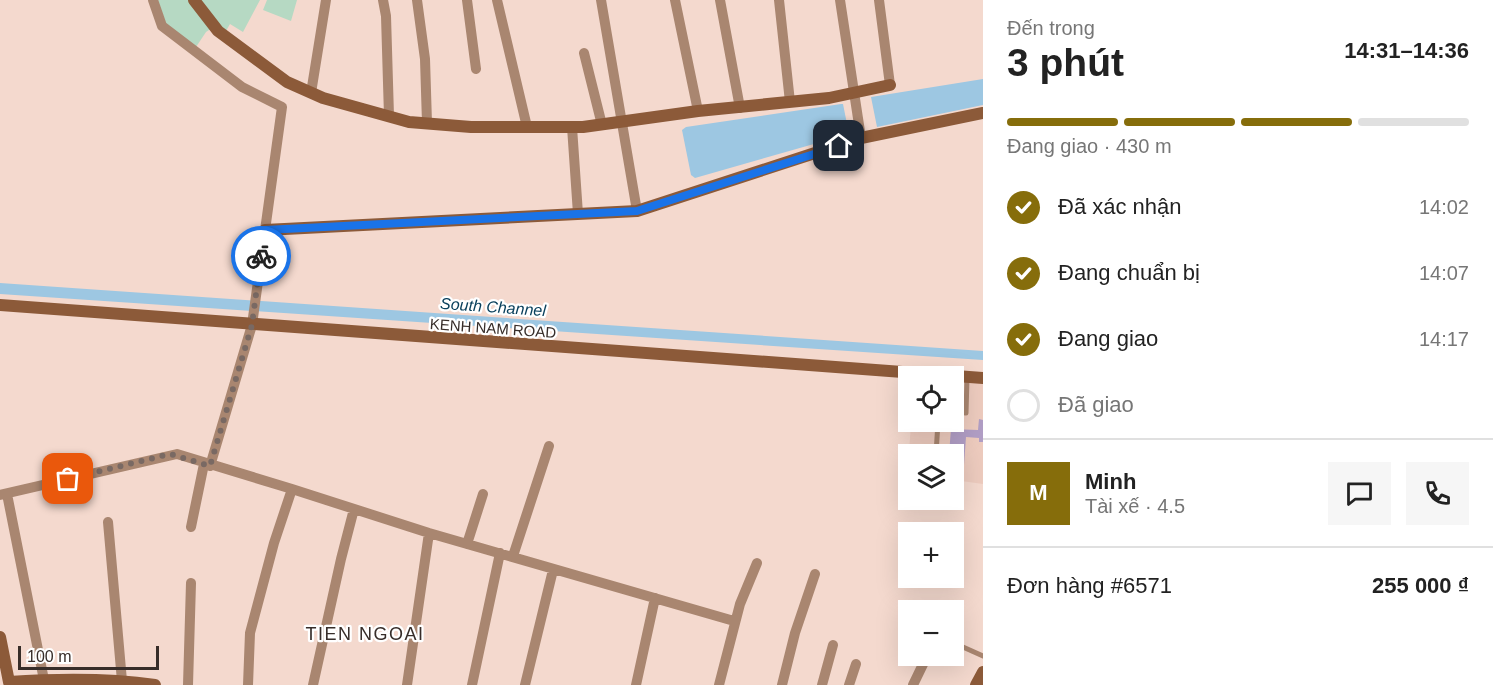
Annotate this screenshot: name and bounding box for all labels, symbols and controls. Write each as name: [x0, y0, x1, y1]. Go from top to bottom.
text: Đến trong: [1007, 17, 1095, 39]
text: 14:31–14:36: [1344, 38, 1469, 63]
text: 3 phút: [1007, 41, 1124, 84]
pin: [813, 120, 864, 171]
icon: home: [822, 129, 855, 162]
text: Đang giao · 430 m: [1007, 135, 1172, 157]
icon: check: [1007, 191, 1040, 224]
text: Đã xác nhận: [1058, 194, 1182, 219]
text: 14:02: [1419, 196, 1469, 218]
courier: [231, 226, 291, 286]
icon: bike: [245, 240, 278, 273]
icon: check: [1007, 257, 1040, 290]
text: Đang chuẩn bị: [1058, 260, 1200, 285]
text: 14:07: [1419, 262, 1469, 284]
water label: South Channel: [440, 295, 547, 319]
street label: KENH NAM ROAD: [429, 315, 557, 341]
icon: check: [1007, 323, 1040, 356]
text: Đang giao: [1058, 326, 1158, 351]
text: 14:17: [1419, 328, 1469, 350]
map controls: [898, 366, 964, 666]
button: locate: [898, 366, 964, 432]
text: Đã giao: [1058, 392, 1134, 417]
button: layers: [898, 444, 964, 510]
pin: [42, 453, 93, 504]
icon: bag: [51, 462, 84, 495]
button: chat: [1328, 462, 1391, 525]
button: phone: [1406, 462, 1469, 525]
text: Minh: [1085, 469, 1136, 494]
text: M: [1029, 480, 1048, 505]
text: Tài xế · 4.5: [1085, 495, 1185, 517]
button: +: [898, 522, 964, 588]
text: Đơn hàng #6571: [1007, 573, 1172, 598]
text: 255 000 ₫: [1372, 573, 1469, 598]
button: −: [898, 600, 964, 666]
district label: TIEN NGOAI: [305, 624, 425, 644]
scale bar: [18, 643, 159, 670]
text: 100 m: [27, 648, 71, 665]

